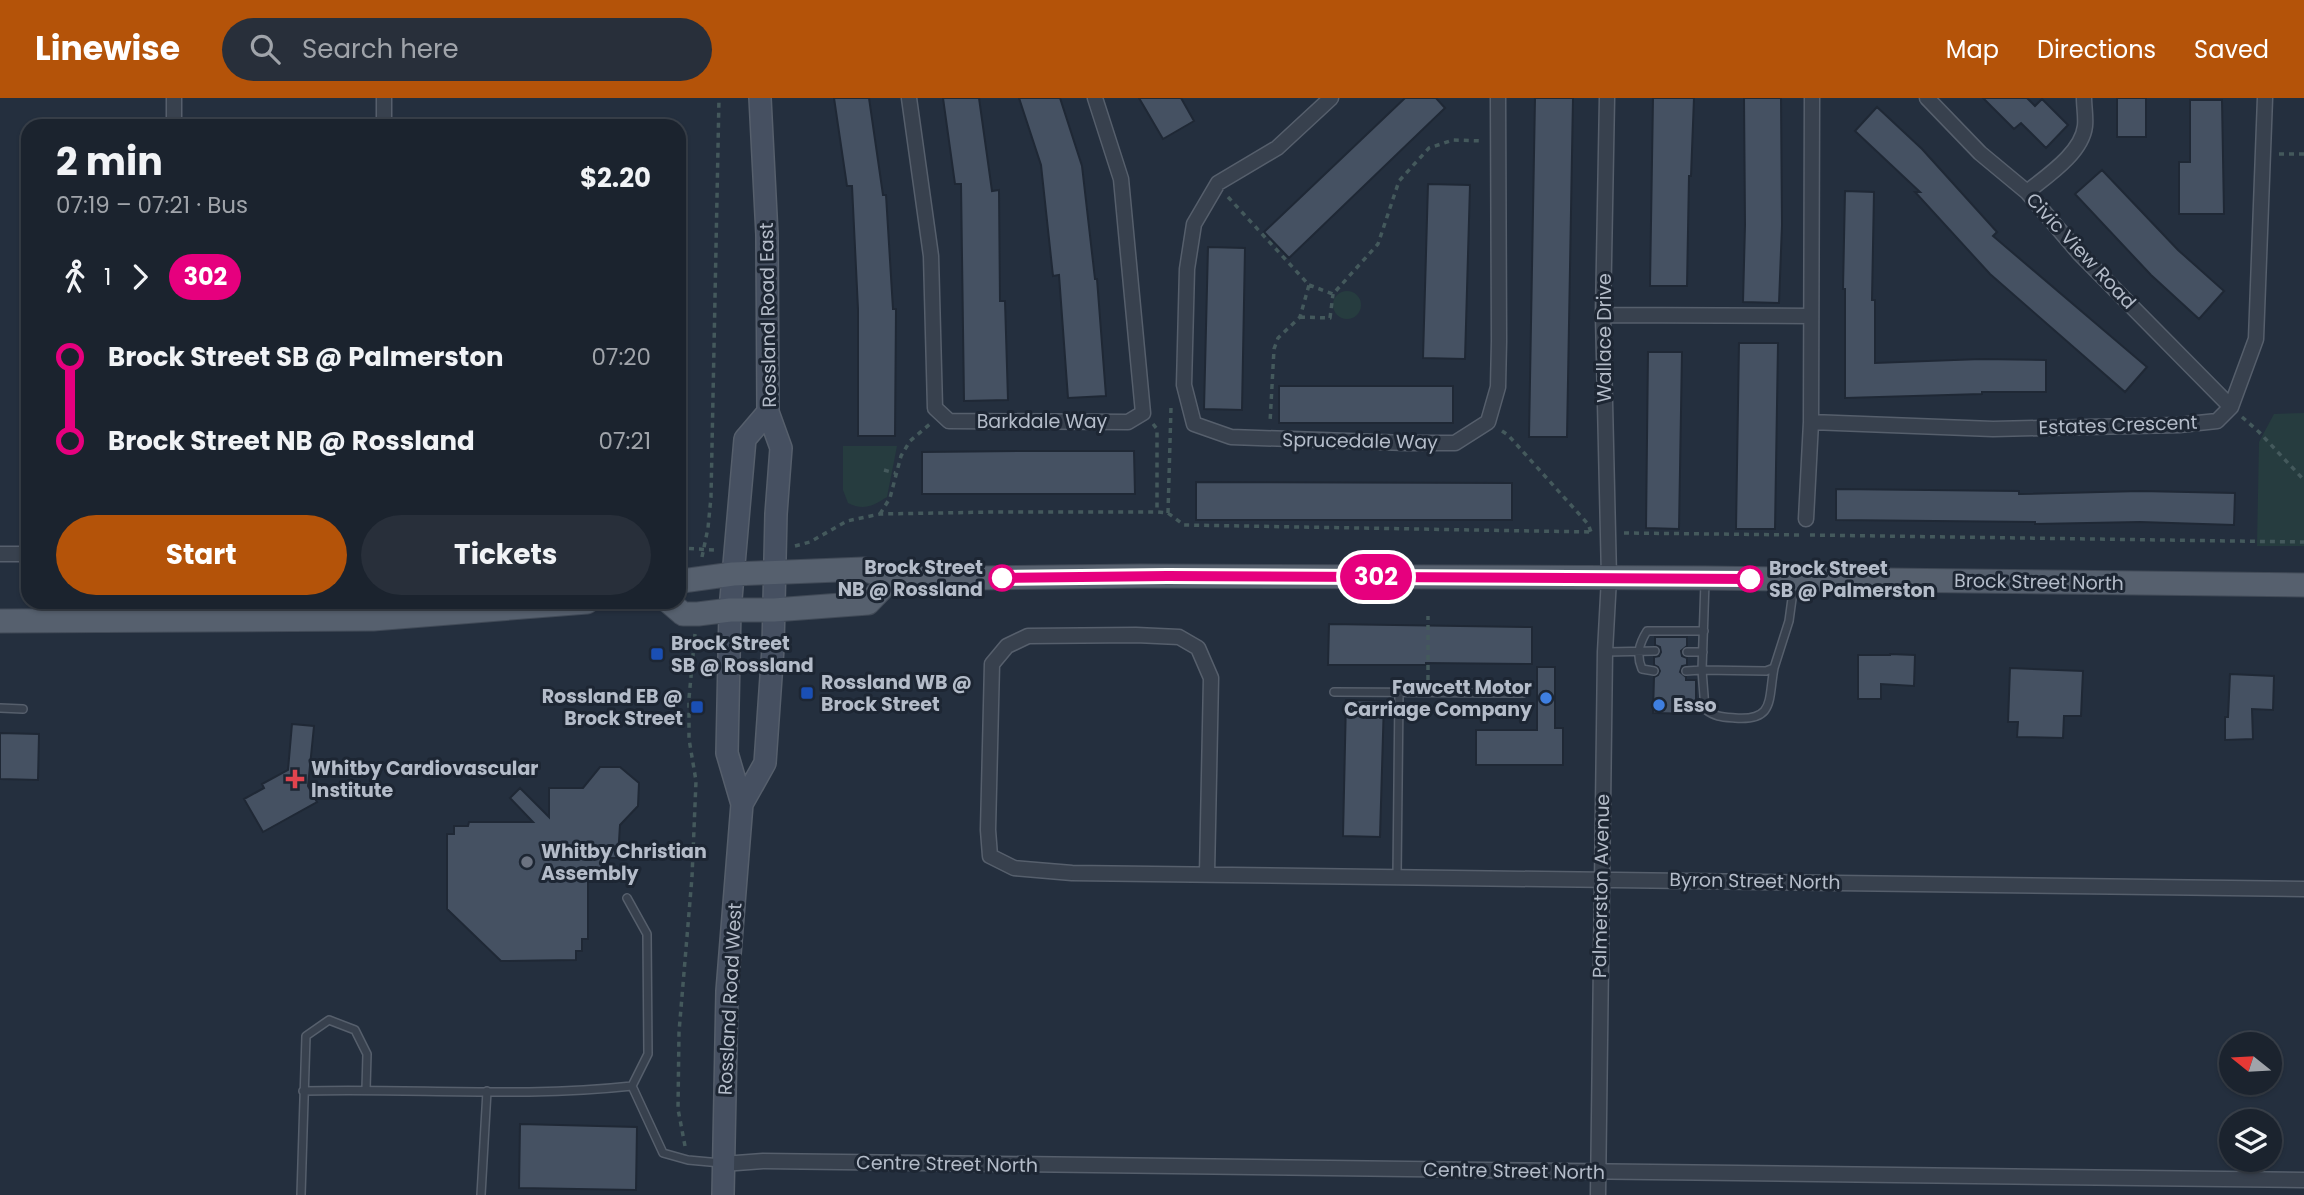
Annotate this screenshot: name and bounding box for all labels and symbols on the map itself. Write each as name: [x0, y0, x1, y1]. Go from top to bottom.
street label: Civic View Road: [2020, 187, 2142, 315]
street label: Rossland Road East: [753, 222, 783, 408]
street label: Wallace Drive: [1591, 273, 1618, 403]
street label: Barkdale Way: [977, 408, 1108, 435]
street label: Estates Crescent: [2038, 409, 2198, 441]
street label: Sprucedale Way: [1282, 426, 1438, 456]
place label: Brock Street NB @ Rossland: [838, 554, 983, 603]
line badge: 302: [1336, 554, 1416, 600]
place label: Brock Street SB @ Palmerston: [1769, 555, 1935, 604]
marker: Brock Street NB @ Rossland: [989, 565, 1015, 591]
marker: Brock Street SB @ Palmerston: [1737, 566, 1763, 592]
street label: Brock Street North: [1954, 567, 2124, 597]
place label: Brock Street SB @ Rossland: [671, 630, 814, 679]
marker: Brock Street SB @ Rossland: [649, 646, 665, 662]
place label: Rossland WB @ Brock Street: [821, 669, 972, 718]
place label: Fawcett Motor Carriage Company: [1344, 674, 1533, 723]
place label: Rossland EB @ Brock Street: [542, 683, 683, 732]
marker: Rossland WB @ Brock Street: [799, 685, 815, 701]
marker: Fawcett Motor Carriage Company: [1538, 690, 1554, 706]
place label: Esso: [1673, 692, 1717, 719]
marker: Esso: [1651, 697, 1667, 713]
marker: Rossland EB @ Brock Street: [689, 699, 705, 715]
place label: Whitby Cardiovascular Institute: [311, 755, 539, 804]
marker: Whitby Cardiovascular Institute: [285, 769, 305, 789]
street label: Palmerston Avenue: [1586, 794, 1616, 978]
place label: Whitby Christian Assembly: [541, 838, 707, 887]
marker: Whitby Christian Assembly: [519, 854, 535, 870]
street label: Byron Street North: [1669, 866, 1841, 896]
street label: Rossland Road West: [711, 902, 749, 1096]
north arrow: [2219, 1032, 2282, 1096]
street label: Centre Street North: [856, 1149, 1038, 1179]
street label: Centre Street North: [1423, 1156, 1605, 1186]

